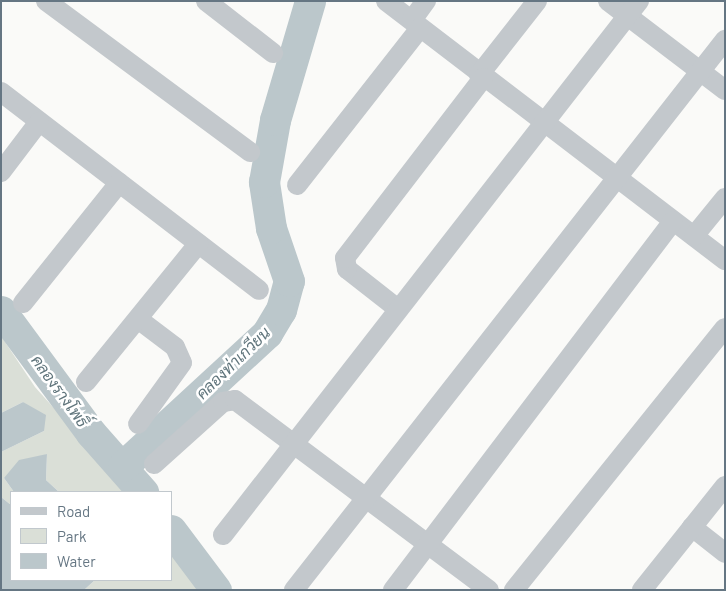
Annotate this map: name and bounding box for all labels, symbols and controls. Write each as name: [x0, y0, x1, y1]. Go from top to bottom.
water label: คลองท่าเกวียน: [192, 323, 274, 403]
water label: คลองรางโพธิ์: [27, 351, 93, 431]
legend: [10, 491, 172, 581]
text: Road: [57, 502, 90, 520]
text: Park: [57, 527, 86, 545]
text: Water: [57, 552, 96, 570]

